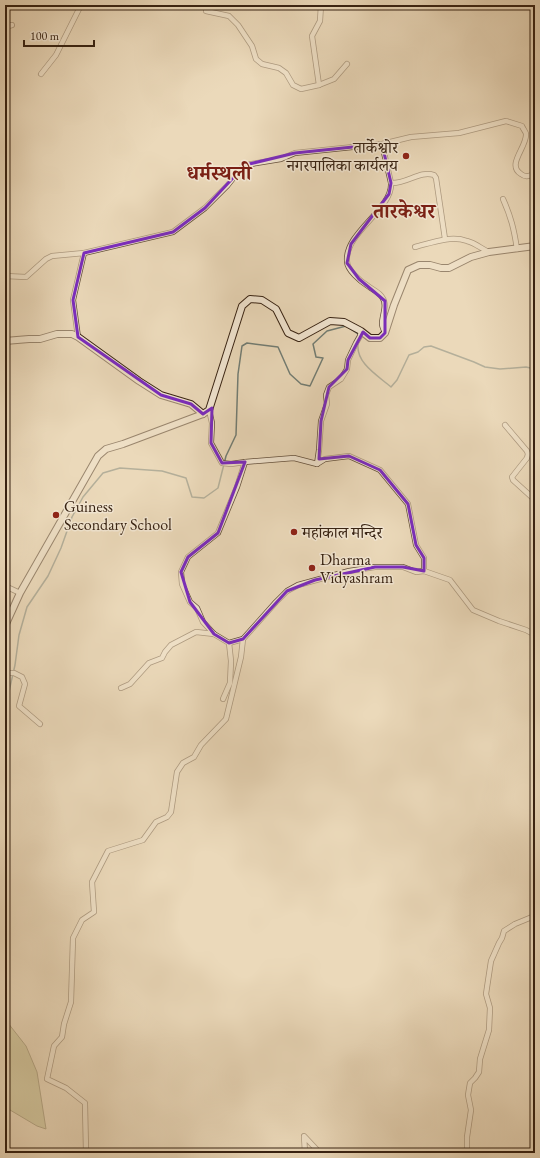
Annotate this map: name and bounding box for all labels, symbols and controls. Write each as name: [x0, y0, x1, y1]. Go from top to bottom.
scale bar: [24, 22, 94, 48]
text: 100 m: [30, 28, 60, 44]
place label: तार्केश्वोर नगरपालिका कार्यलय: [286, 137, 399, 176]
marker: तार्केश्वोर नगरपालिका कार्यलय: [401, 151, 411, 161]
district label: धर्मस्थली: [187, 160, 253, 186]
district label: तारकेश्वर: [371, 198, 437, 224]
place label: Guiness Secondary School: [64, 496, 172, 535]
marker: Guiness Secondary School: [51, 510, 61, 520]
place label: महांकाल मन्दिर: [301, 522, 383, 543]
marker: महांकाल मन्दिर: [289, 527, 299, 537]
place label: Dharma Vidyashram: [320, 549, 394, 588]
marker: Dharma Vidyashram: [307, 563, 317, 573]

